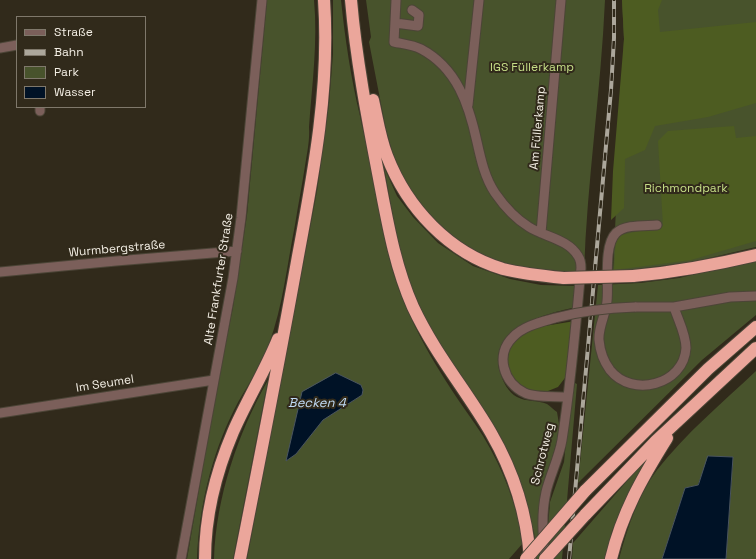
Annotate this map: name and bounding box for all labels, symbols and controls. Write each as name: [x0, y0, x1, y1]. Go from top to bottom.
legend: [16, 16, 146, 108]
text: Straße: [54, 24, 93, 40]
text: Bahn: [54, 44, 84, 60]
park label: IGS Füllerkamp: [490, 61, 574, 75]
text: Park: [54, 64, 79, 80]
text: Wasser: [54, 84, 96, 100]
street label: Am Füllerkamp: [527, 86, 549, 170]
park label: Richmondpark: [644, 182, 728, 196]
street label: Alte Frankfurter Straße: [201, 212, 237, 346]
street label: Wurmbergstraße: [68, 238, 166, 260]
street label: Im Seumel: [75, 372, 135, 396]
water label: Becken 4: [288, 395, 346, 411]
street label: Schrotweg: [528, 422, 558, 486]

